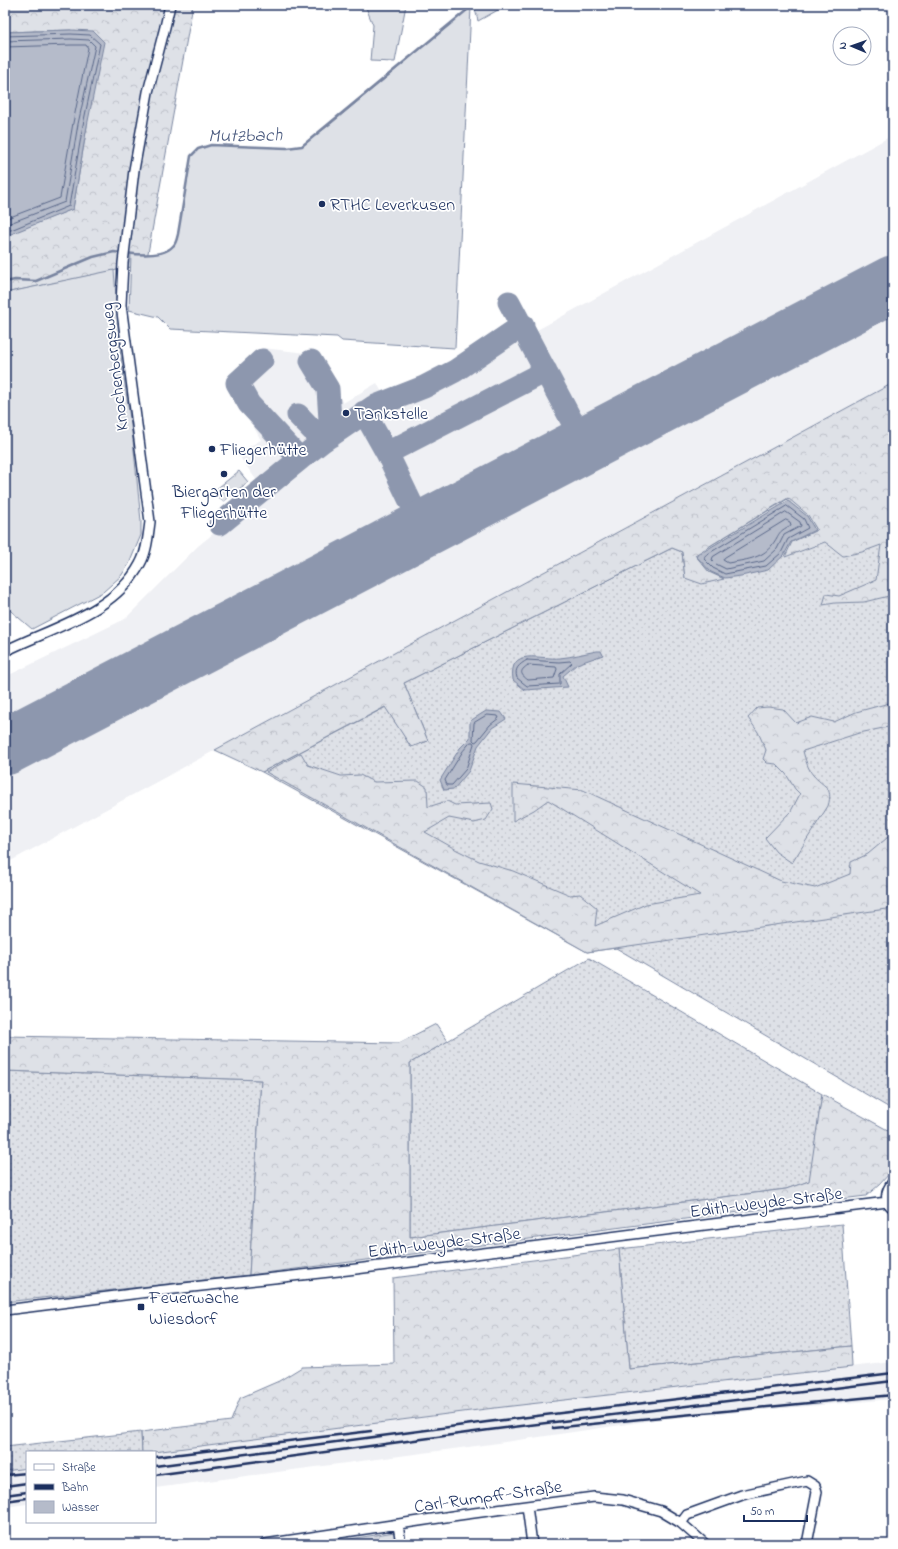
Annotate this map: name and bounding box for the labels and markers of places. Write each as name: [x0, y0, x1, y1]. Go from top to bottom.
place label: RTHC Leverkusen: [330, 193, 455, 219]
marker: RTHC Leverkusen: [317, 199, 327, 209]
place label: Tankstelle: [354, 402, 429, 428]
marker: Tankstelle: [341, 408, 351, 418]
place label: Fliegerhütte: [219, 438, 308, 465]
marker: Fliegerhütte: [207, 444, 217, 454]
marker: Biergarten der Fliegerhütte: [219, 469, 229, 479]
place label: Biergarten der Fliegerhütte: [171, 480, 276, 528]
place label: Feuerwache Wiesdorf: [148, 1286, 240, 1333]
marker: Feuerwache Wiesdorf: [136, 1302, 146, 1312]

